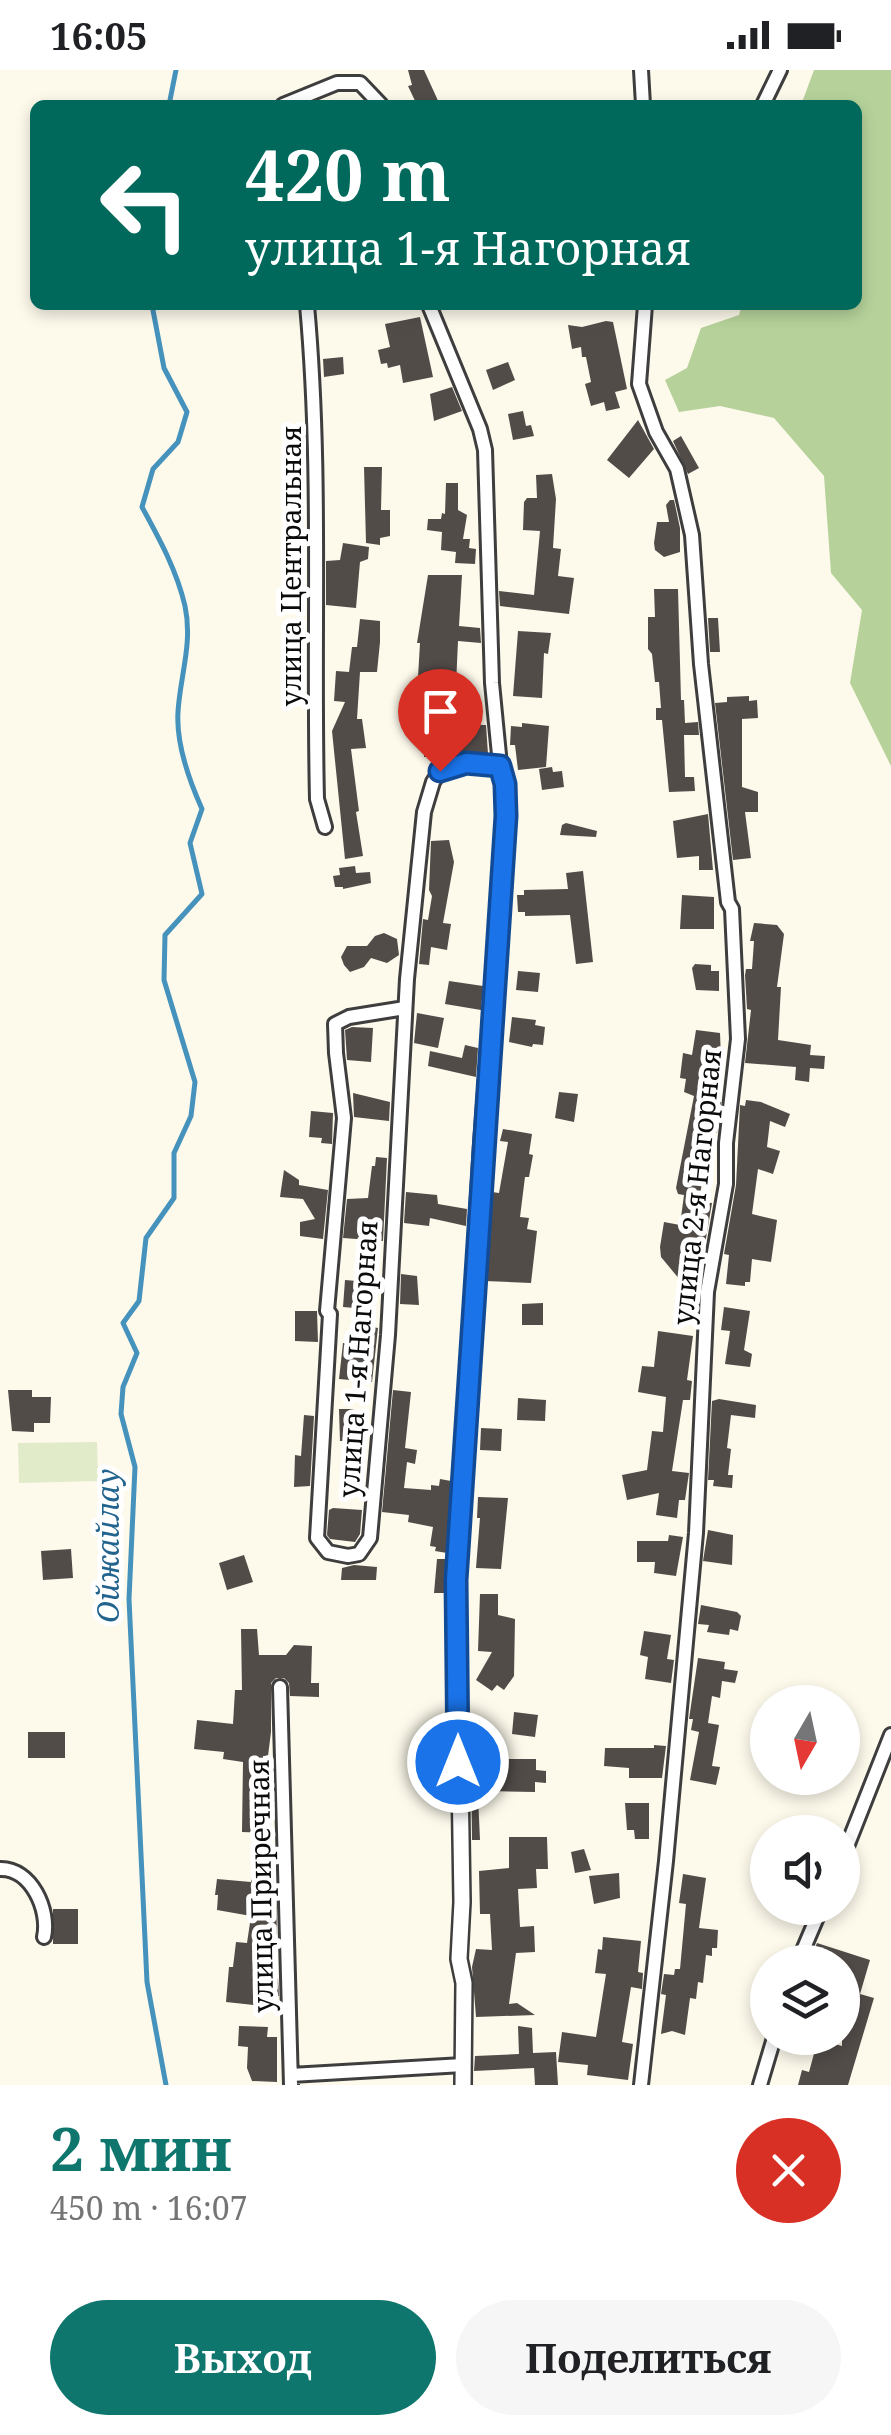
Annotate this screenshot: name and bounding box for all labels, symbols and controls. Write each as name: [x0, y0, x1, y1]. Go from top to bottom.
text: 16:05: [50, 9, 147, 61]
text: 420 m: [245, 126, 451, 222]
icon: left: [80, 140, 210, 270]
text: улица 1-я Нагорная: [245, 217, 691, 278]
street label: улица Центральная: [271, 425, 309, 707]
pin: [398, 669, 483, 772]
icon: arrive: [413, 684, 468, 739]
street label: улица 2-я Нагорная: [663, 1047, 729, 1327]
street label: улица 1-я Нагорная: [328, 1219, 386, 1499]
water label: Ойжайлау: [87, 1469, 128, 1623]
north arrow: [750, 1685, 860, 1795]
map controls: [750, 1685, 860, 2055]
position arrow: [406, 1710, 510, 1814]
street label: улица Приречная: [239, 1759, 281, 2013]
button: sound: [750, 1815, 860, 1925]
button: layers: [750, 1945, 860, 2055]
text: 2 мин: [50, 2107, 232, 2189]
button: close: [736, 2118, 841, 2223]
text: 450 m · 16:07: [50, 2186, 248, 2229]
button: Выход: [50, 2300, 436, 2415]
button: Поделиться: [456, 2300, 841, 2415]

